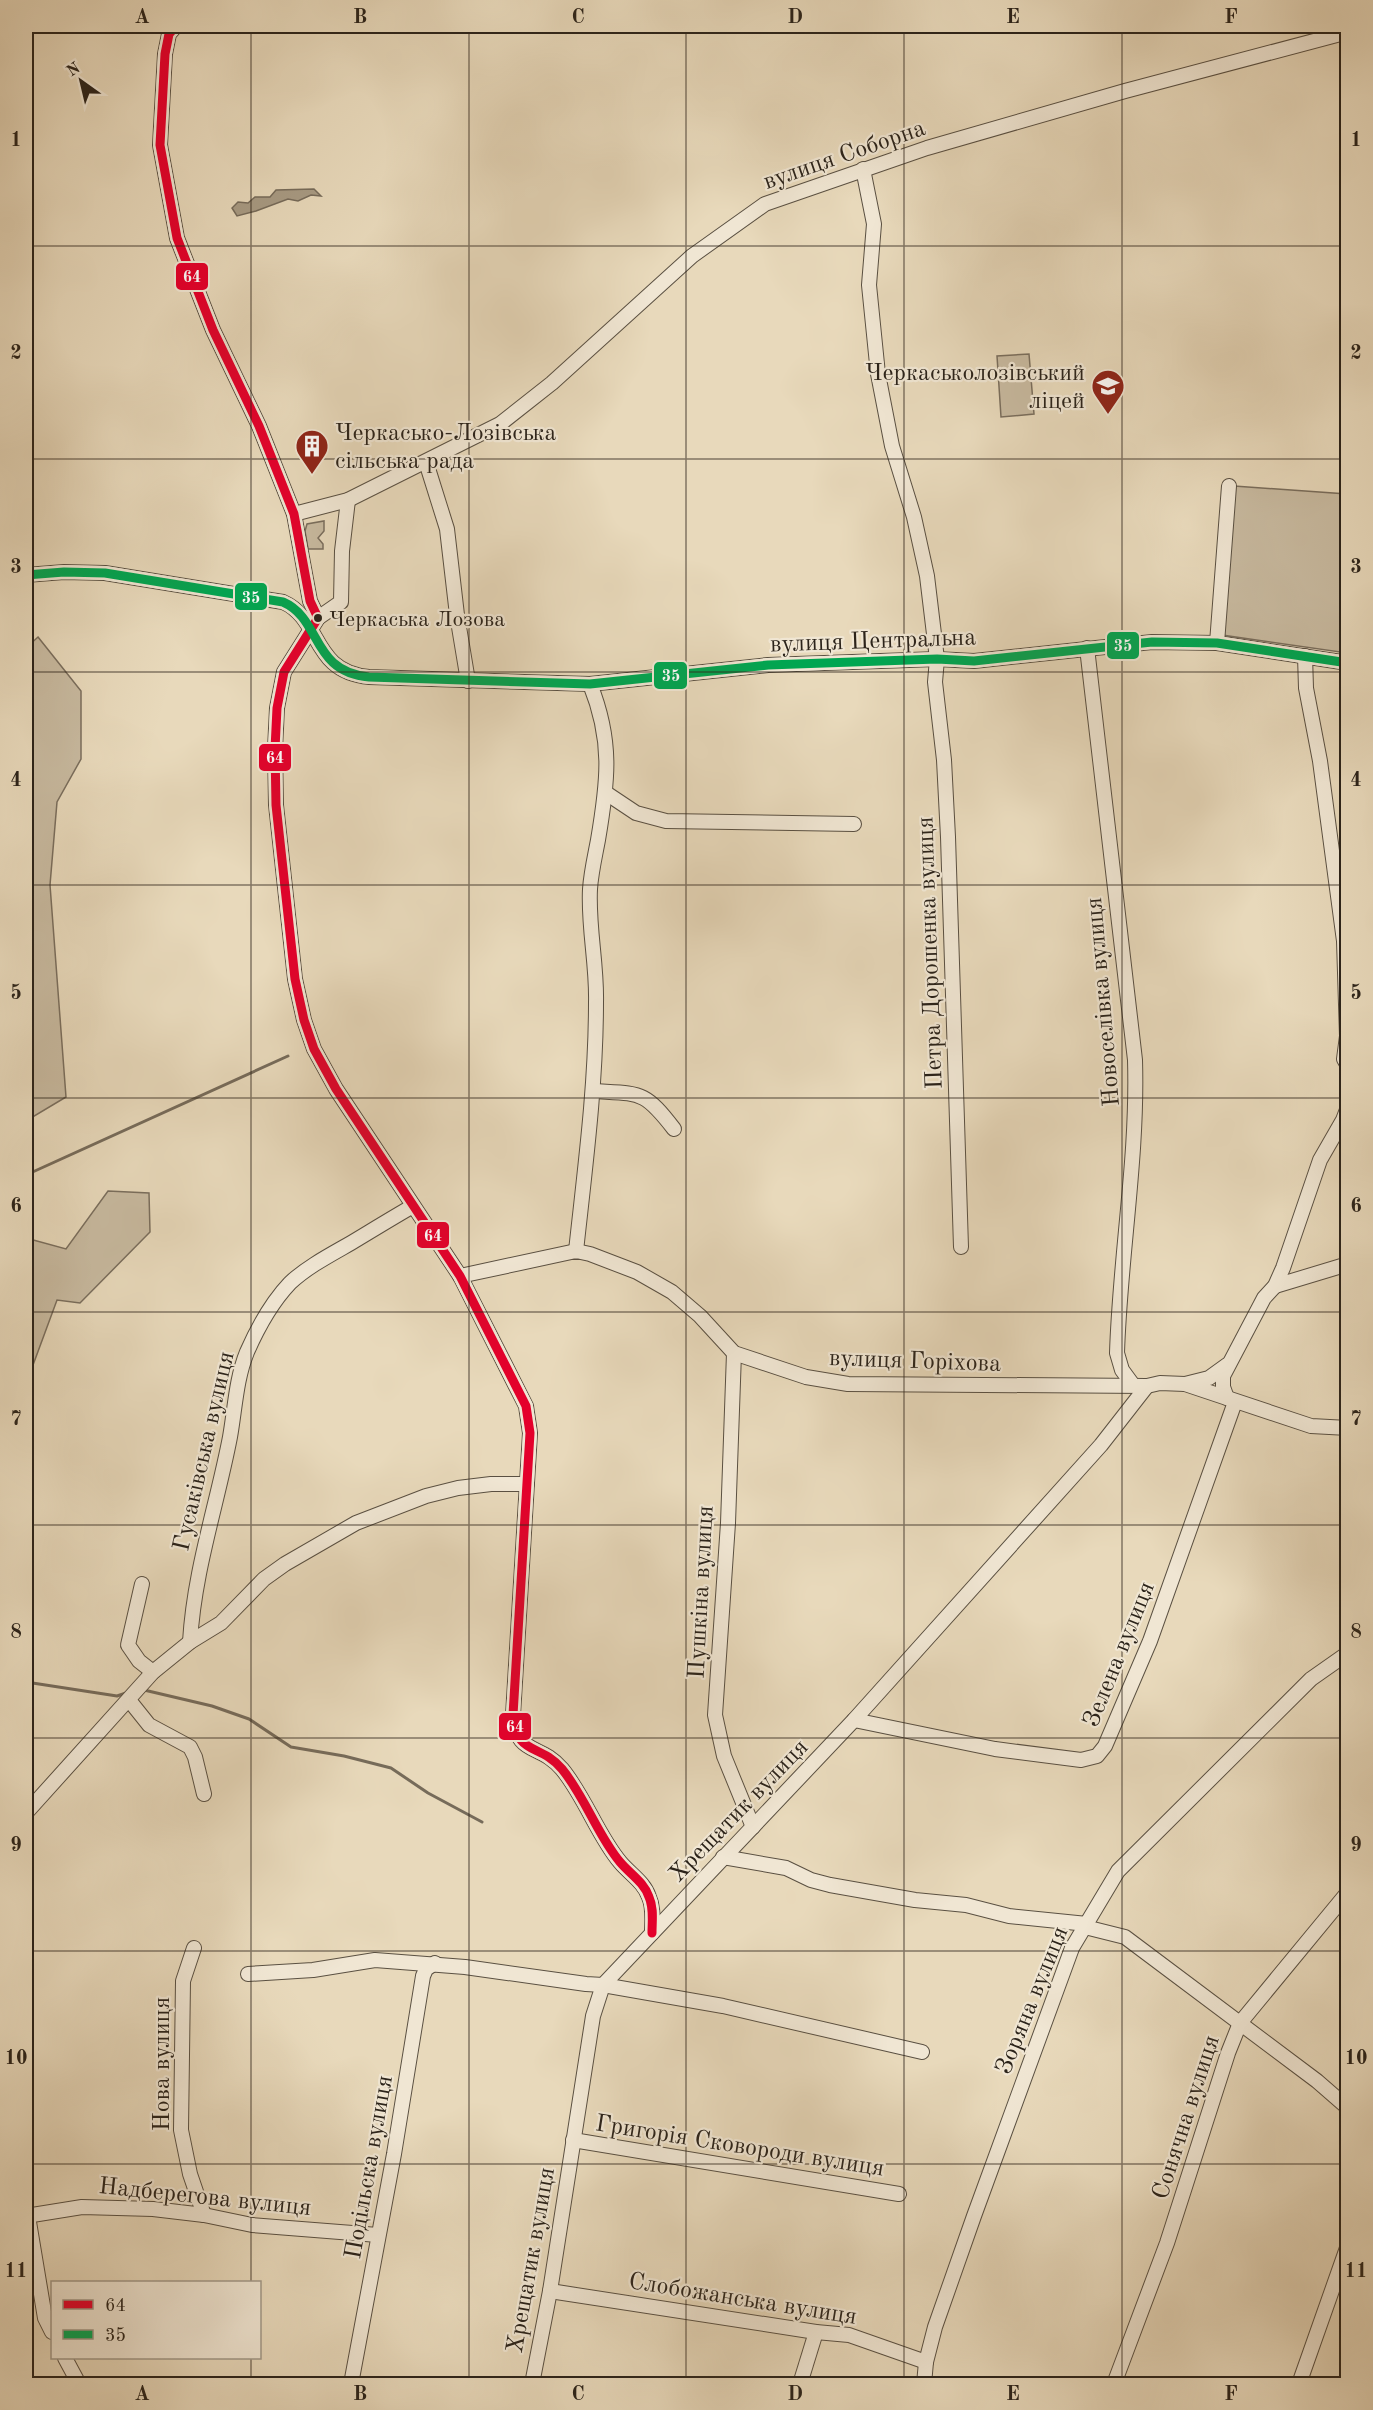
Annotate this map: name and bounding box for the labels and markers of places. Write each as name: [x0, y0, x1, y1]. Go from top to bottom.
place label: Черкаськолозівський ліцей: [865, 362, 1085, 414]
school or university icon: Черкаськолозівський ліцей: [1090, 368, 1126, 415]
place label: Черкасько-Лозівська сільська рада: [335, 422, 557, 474]
building icon: Черкасько-Лозівська сільська рада: [294, 428, 330, 475]
place label: Черкаська Лозова: [329, 609, 505, 631]
marker: Черкаська Лозова: [312, 612, 324, 624]

